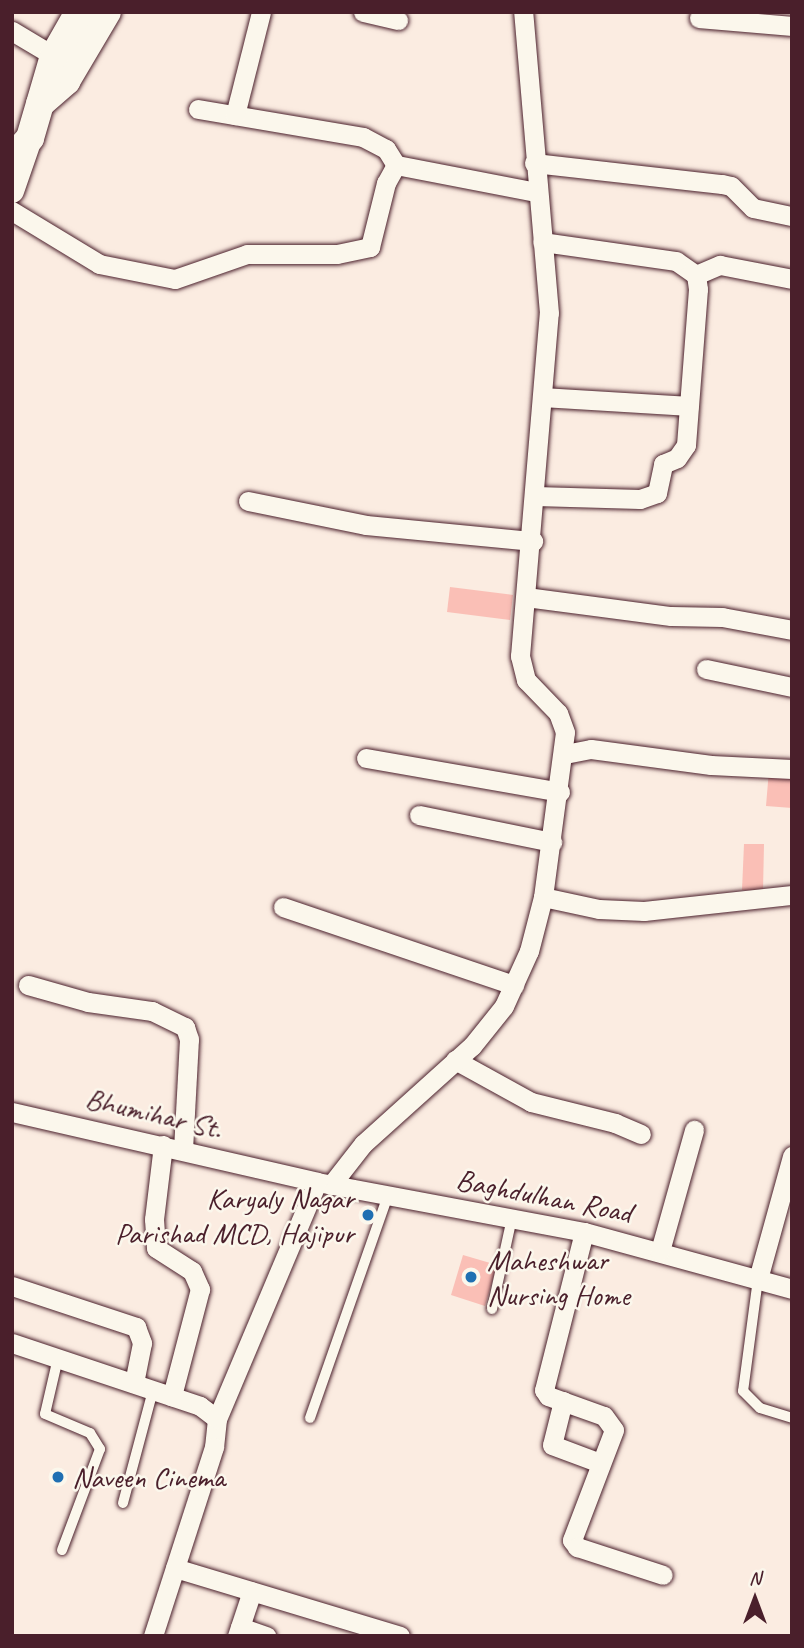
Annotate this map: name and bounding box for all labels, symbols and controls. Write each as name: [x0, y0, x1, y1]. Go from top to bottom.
street label: Bhumihar St.: [82, 1080, 226, 1146]
street label: Baghdulhan Road: [453, 1161, 635, 1231]
place label: Karyaly Nagar Parishad MCD, Hajipur: [115, 1180, 354, 1250]
marker: Karyaly Nagar Parishad MCD, Hajipur: [360, 1207, 376, 1223]
place label: Maheshwar Nursing Home: [487, 1242, 628, 1312]
marker: Maheshwar Nursing Home: [461, 1267, 481, 1287]
place label: Naveen Cinema: [72, 1459, 226, 1495]
marker: Naveen Cinema: [50, 1469, 66, 1485]
north arrow: [720, 1564, 790, 1634]
text: N: [749, 1566, 761, 1590]

